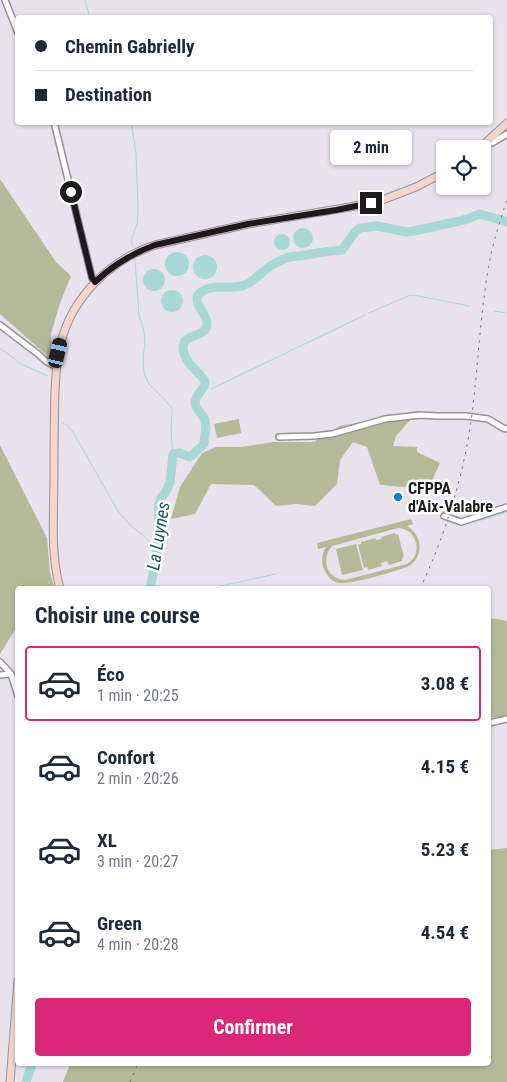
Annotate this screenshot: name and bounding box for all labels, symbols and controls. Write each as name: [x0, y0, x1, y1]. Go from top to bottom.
text: Chemin Gabrielly: [65, 35, 195, 58]
text: Destination: [65, 83, 152, 106]
callout: 2 min: [330, 130, 412, 166]
text: 2 min: [353, 138, 389, 157]
map controls: [436, 140, 491, 195]
button: locate: [436, 140, 491, 195]
route start: [60, 181, 82, 203]
route end: [360, 192, 382, 214]
car: [47, 337, 68, 369]
place label: CFPPA d'Aix-Valabre: [408, 479, 493, 516]
marker: CFPPA d'Aix-Valabre: [392, 491, 404, 503]
water label: La Luynes: [142, 500, 174, 572]
text: Choisir une course: [35, 603, 200, 628]
icon: car: [37, 661, 82, 706]
text: Éco: [97, 663, 124, 686]
text: 3.08 €: [421, 672, 469, 695]
text: 1 min · 20:25: [97, 686, 179, 705]
icon: car: [37, 744, 82, 789]
text: Confort: [97, 746, 155, 769]
text: 4.15 €: [421, 755, 469, 778]
text: 2 min · 20:26: [97, 769, 179, 788]
icon: car: [37, 827, 82, 872]
text: XL: [97, 829, 117, 852]
text: 5.23 €: [421, 838, 469, 861]
text: 3 min · 20:27: [97, 852, 179, 871]
icon: car: [37, 910, 82, 955]
text: Green: [97, 912, 142, 935]
text: 4.54 €: [421, 921, 469, 944]
text: 4 min · 20:28: [97, 935, 179, 954]
button: Confirmer: [35, 998, 471, 1056]

